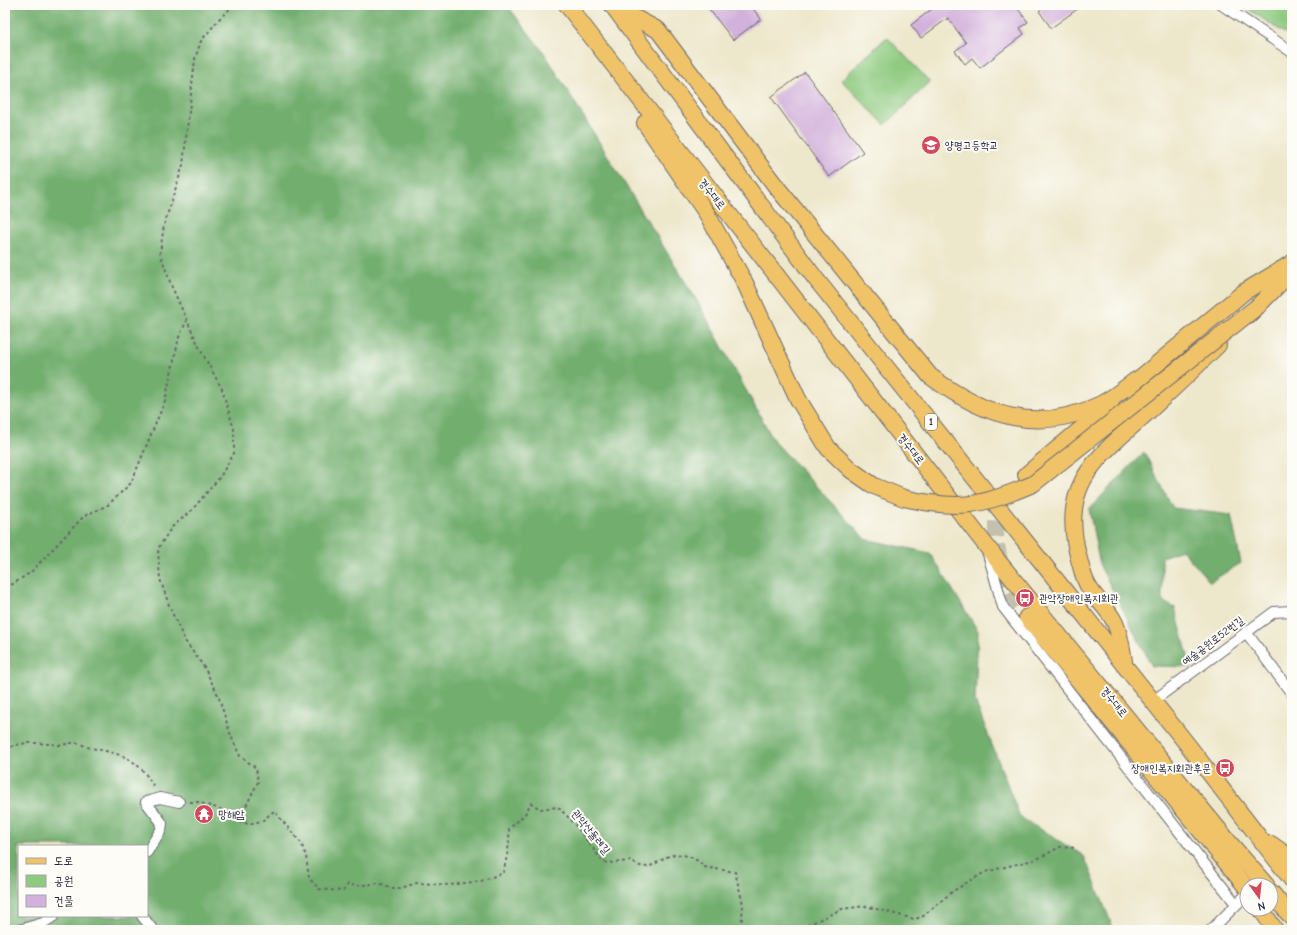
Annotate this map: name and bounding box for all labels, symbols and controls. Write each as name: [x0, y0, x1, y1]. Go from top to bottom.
school or university icon: 양명고등학교: [920, 134, 942, 156]
place label: 양명고등학교: [945, 139, 998, 152]
street label: 경수대로: [696, 176, 728, 212]
road number: 1: [925, 414, 937, 430]
street label: 경수대로: [895, 431, 927, 467]
bus stop icon: 관악장애인복지회관: [1014, 587, 1036, 609]
place label: 관악장애인복지회관: [1039, 592, 1119, 605]
street label: 예술공원로52번길: [1180, 614, 1246, 668]
street label: 경수대로: [1098, 684, 1130, 720]
bus stop icon: 장애인복지회관후문: [1214, 757, 1236, 779]
place label: 장애인복지회관후문: [1131, 762, 1211, 775]
temple icon: 망해암: [193, 803, 215, 825]
street label: 관악산둘레길: [569, 807, 613, 857]
place label: 망해암: [218, 808, 245, 821]
legend: [18, 845, 148, 917]
text: 도로: [54, 854, 73, 868]
text: 공원: [54, 874, 73, 888]
north arrow: [1239, 877, 1279, 917]
text: 건물: [54, 894, 74, 908]
text: N: [1256, 899, 1267, 913]

